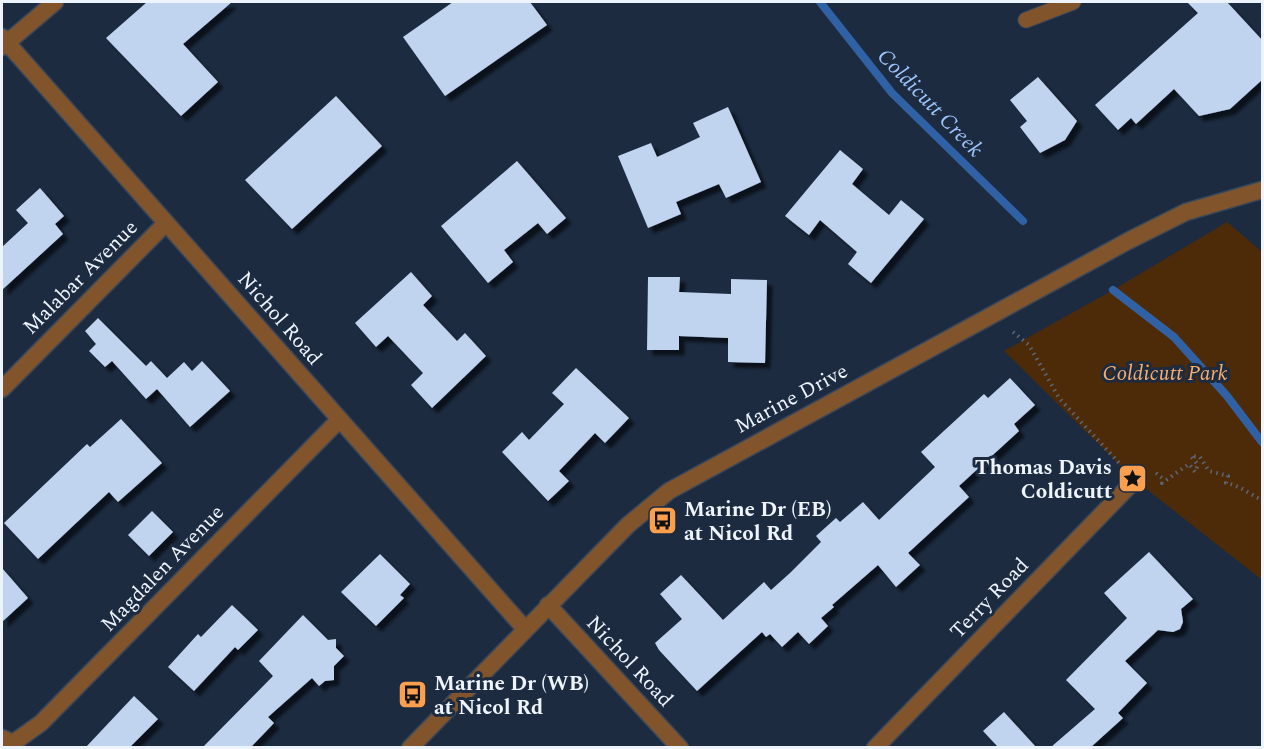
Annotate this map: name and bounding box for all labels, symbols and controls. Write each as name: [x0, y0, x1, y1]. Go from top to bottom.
water label: Coldicutt Creek: [869, 41, 991, 165]
street label: Malabar Avenue: [16, 213, 146, 343]
street label: Nichol Road: [229, 264, 329, 373]
street label: Marine Drive: [729, 356, 854, 442]
park label: Coldicutt Park: [1102, 358, 1228, 390]
place label: Thomas Davis Coldicutt: [975, 452, 1112, 508]
place icon: Thomas Davis Coldicutt: [1117, 463, 1149, 495]
place label: Marine Dr (EB) at Nicol Rd: [684, 494, 831, 550]
street label: Magdalen Avenue: [93, 498, 232, 640]
bus stop icon: Marine Dr (EB) at Nicol Rd: [647, 505, 679, 537]
street label: Terry Road: [943, 551, 1037, 647]
street label: Nichol Road: [578, 608, 680, 715]
place label: Marine Dr (WB) at Nicol Rd: [434, 668, 589, 724]
bus stop icon: Marine Dr (WB) at Nicol Rd: [397, 679, 429, 711]

